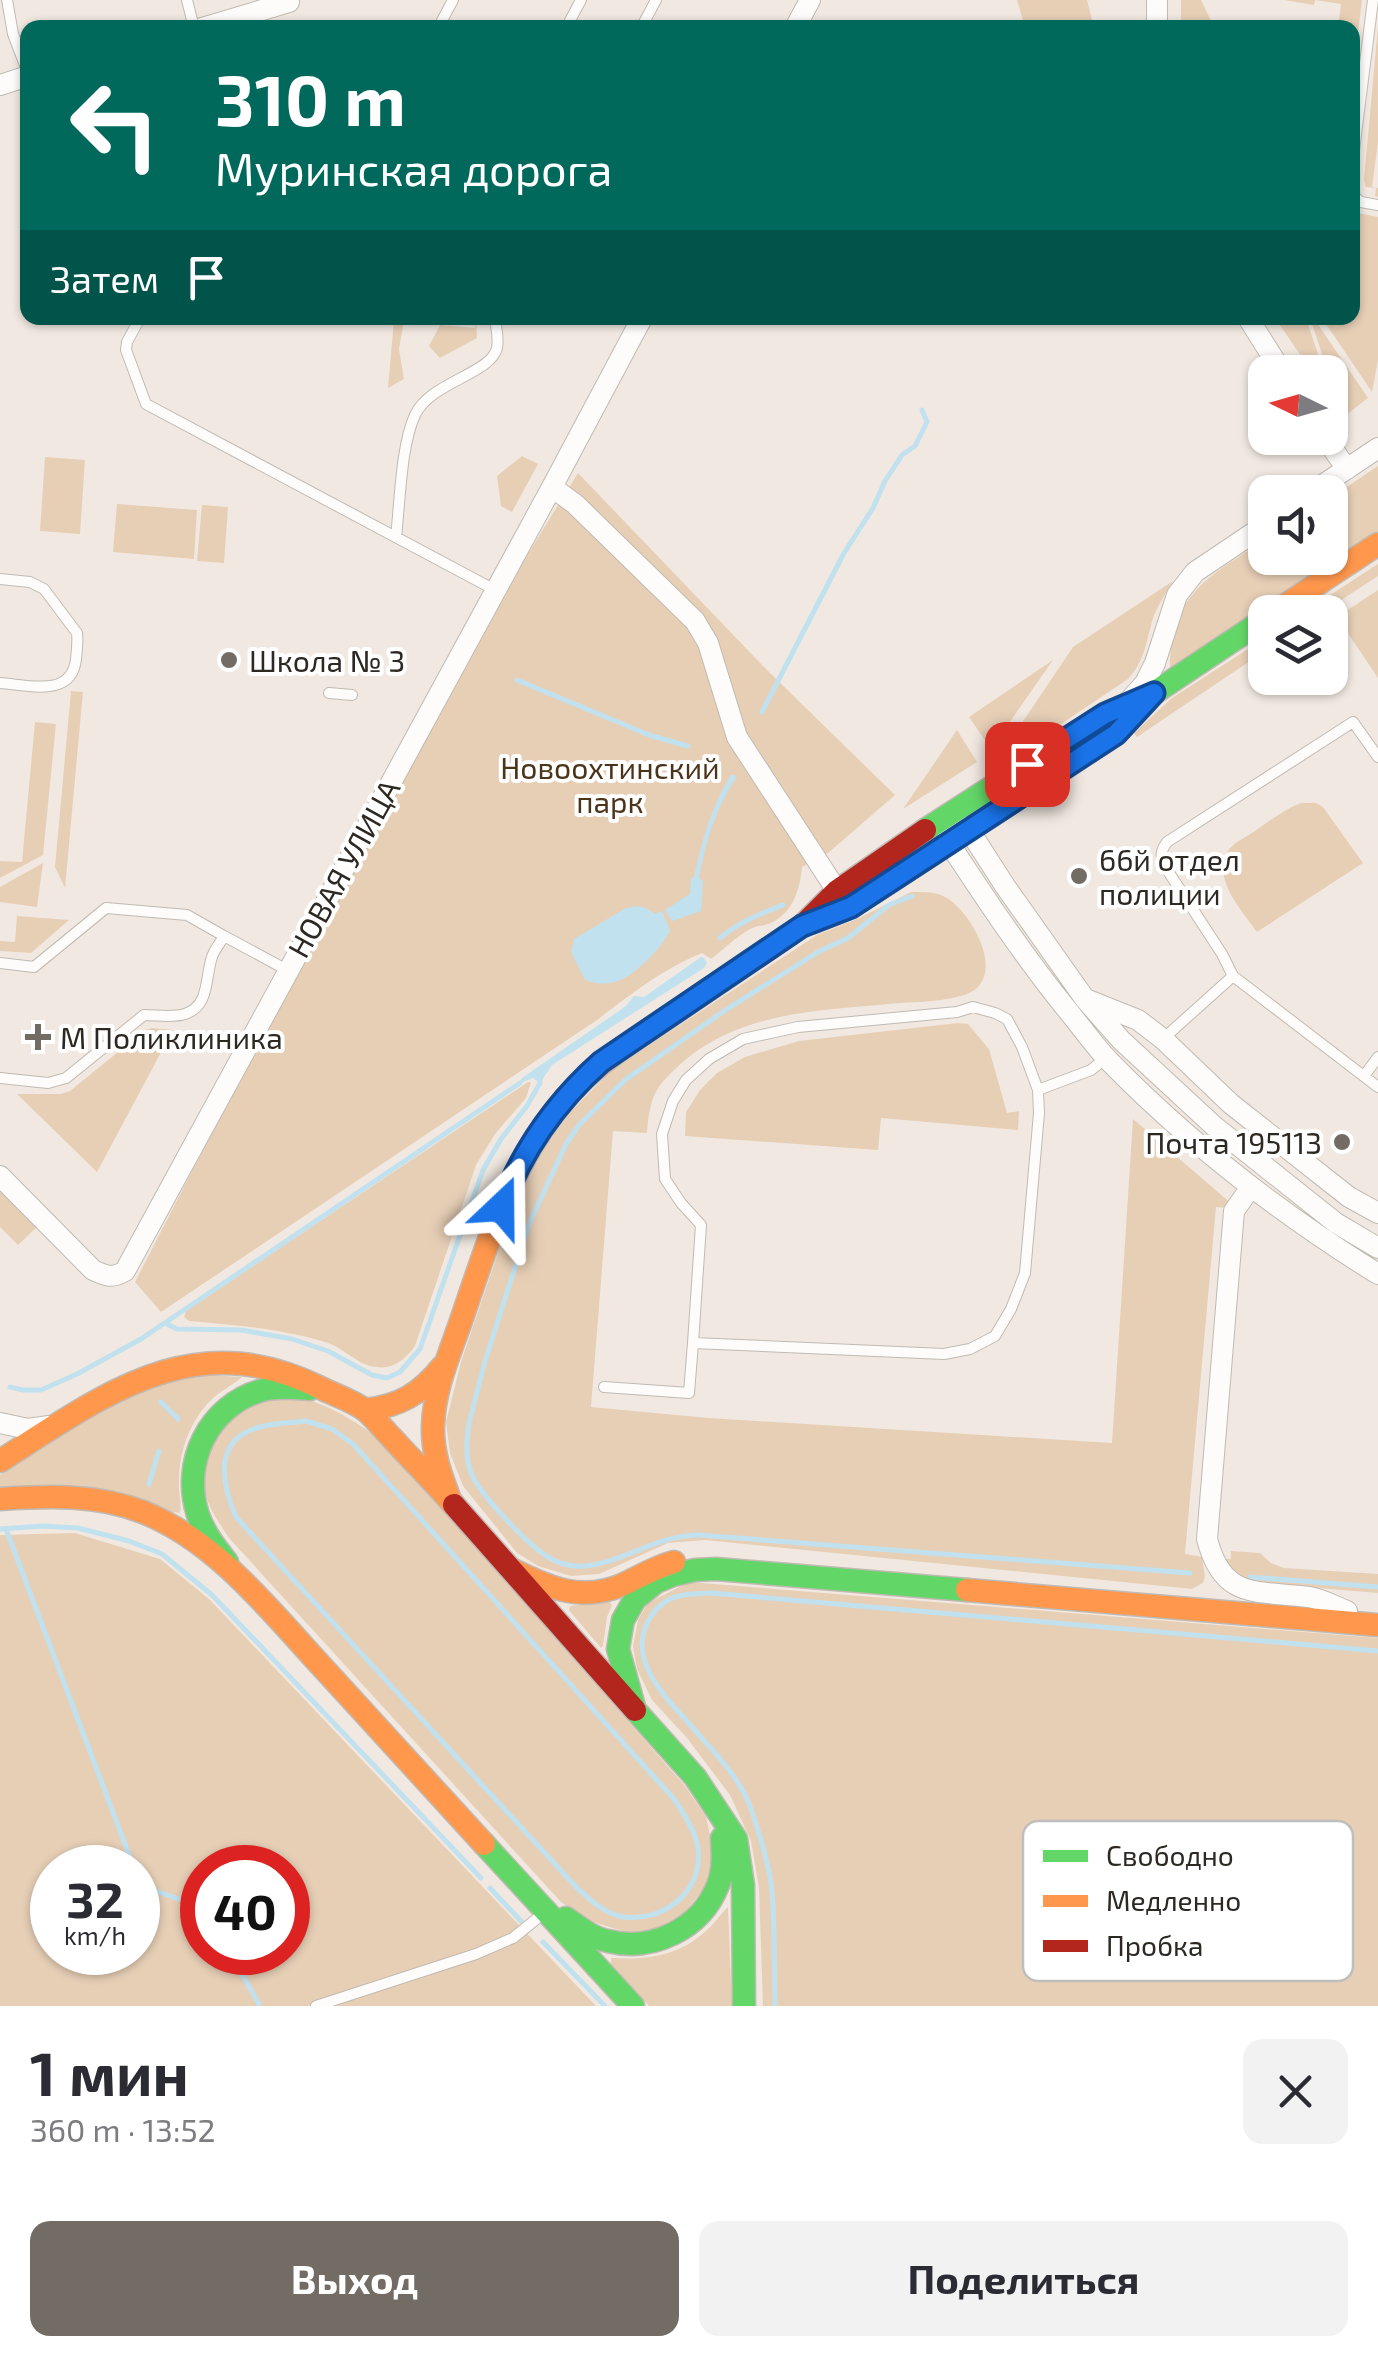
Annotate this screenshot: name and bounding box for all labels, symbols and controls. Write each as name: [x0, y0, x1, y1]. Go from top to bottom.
text: 310 m: [215, 56, 406, 140]
icon: left: [50, 60, 180, 190]
text: Муринская дорога: [215, 141, 612, 195]
icon: arrive: [179, 250, 234, 305]
text: Затем: [50, 255, 159, 301]
north arrow: [1248, 355, 1348, 455]
map controls: [1248, 355, 1348, 695]
button: sound: [1248, 475, 1348, 575]
button: layers: [1248, 595, 1348, 695]
place label: Школа № 3: [249, 642, 405, 678]
marker: Школа № 3: [218, 649, 240, 671]
pin: [985, 722, 1070, 807]
icon: arrive: [1000, 737, 1055, 792]
park label: Новоохтинский парк: [500, 749, 720, 819]
street label: НОВАЯ УЛИЦА: [279, 773, 407, 963]
place label: 66й отдел полиции: [1099, 841, 1240, 911]
marker: 66й отдел полиции: [1068, 865, 1090, 887]
place label: М Поликлиника: [60, 1019, 283, 1055]
marker: М Поликлиника: [25, 1024, 51, 1050]
place label: Почта 195113: [1145, 1124, 1322, 1160]
marker: Почта 195113: [1331, 1131, 1353, 1153]
position arrow: [449, 1155, 553, 1259]
legend: [1023, 1821, 1353, 1981]
text: Свободно: [1106, 1838, 1234, 1872]
speed limit sign: 40: [180, 1845, 310, 1975]
text: 32: [66, 1868, 124, 1928]
text: Медленно: [1106, 1883, 1241, 1917]
text: km/h: [64, 1920, 126, 1950]
text: Пробка: [1106, 1928, 1204, 1962]
text: 1 мин: [30, 2036, 189, 2108]
button: close: [1243, 2039, 1348, 2144]
text: 360 m · 13:52: [30, 2110, 216, 2148]
button: Выход: [30, 2221, 679, 2336]
button: Поделиться: [699, 2221, 1348, 2336]

